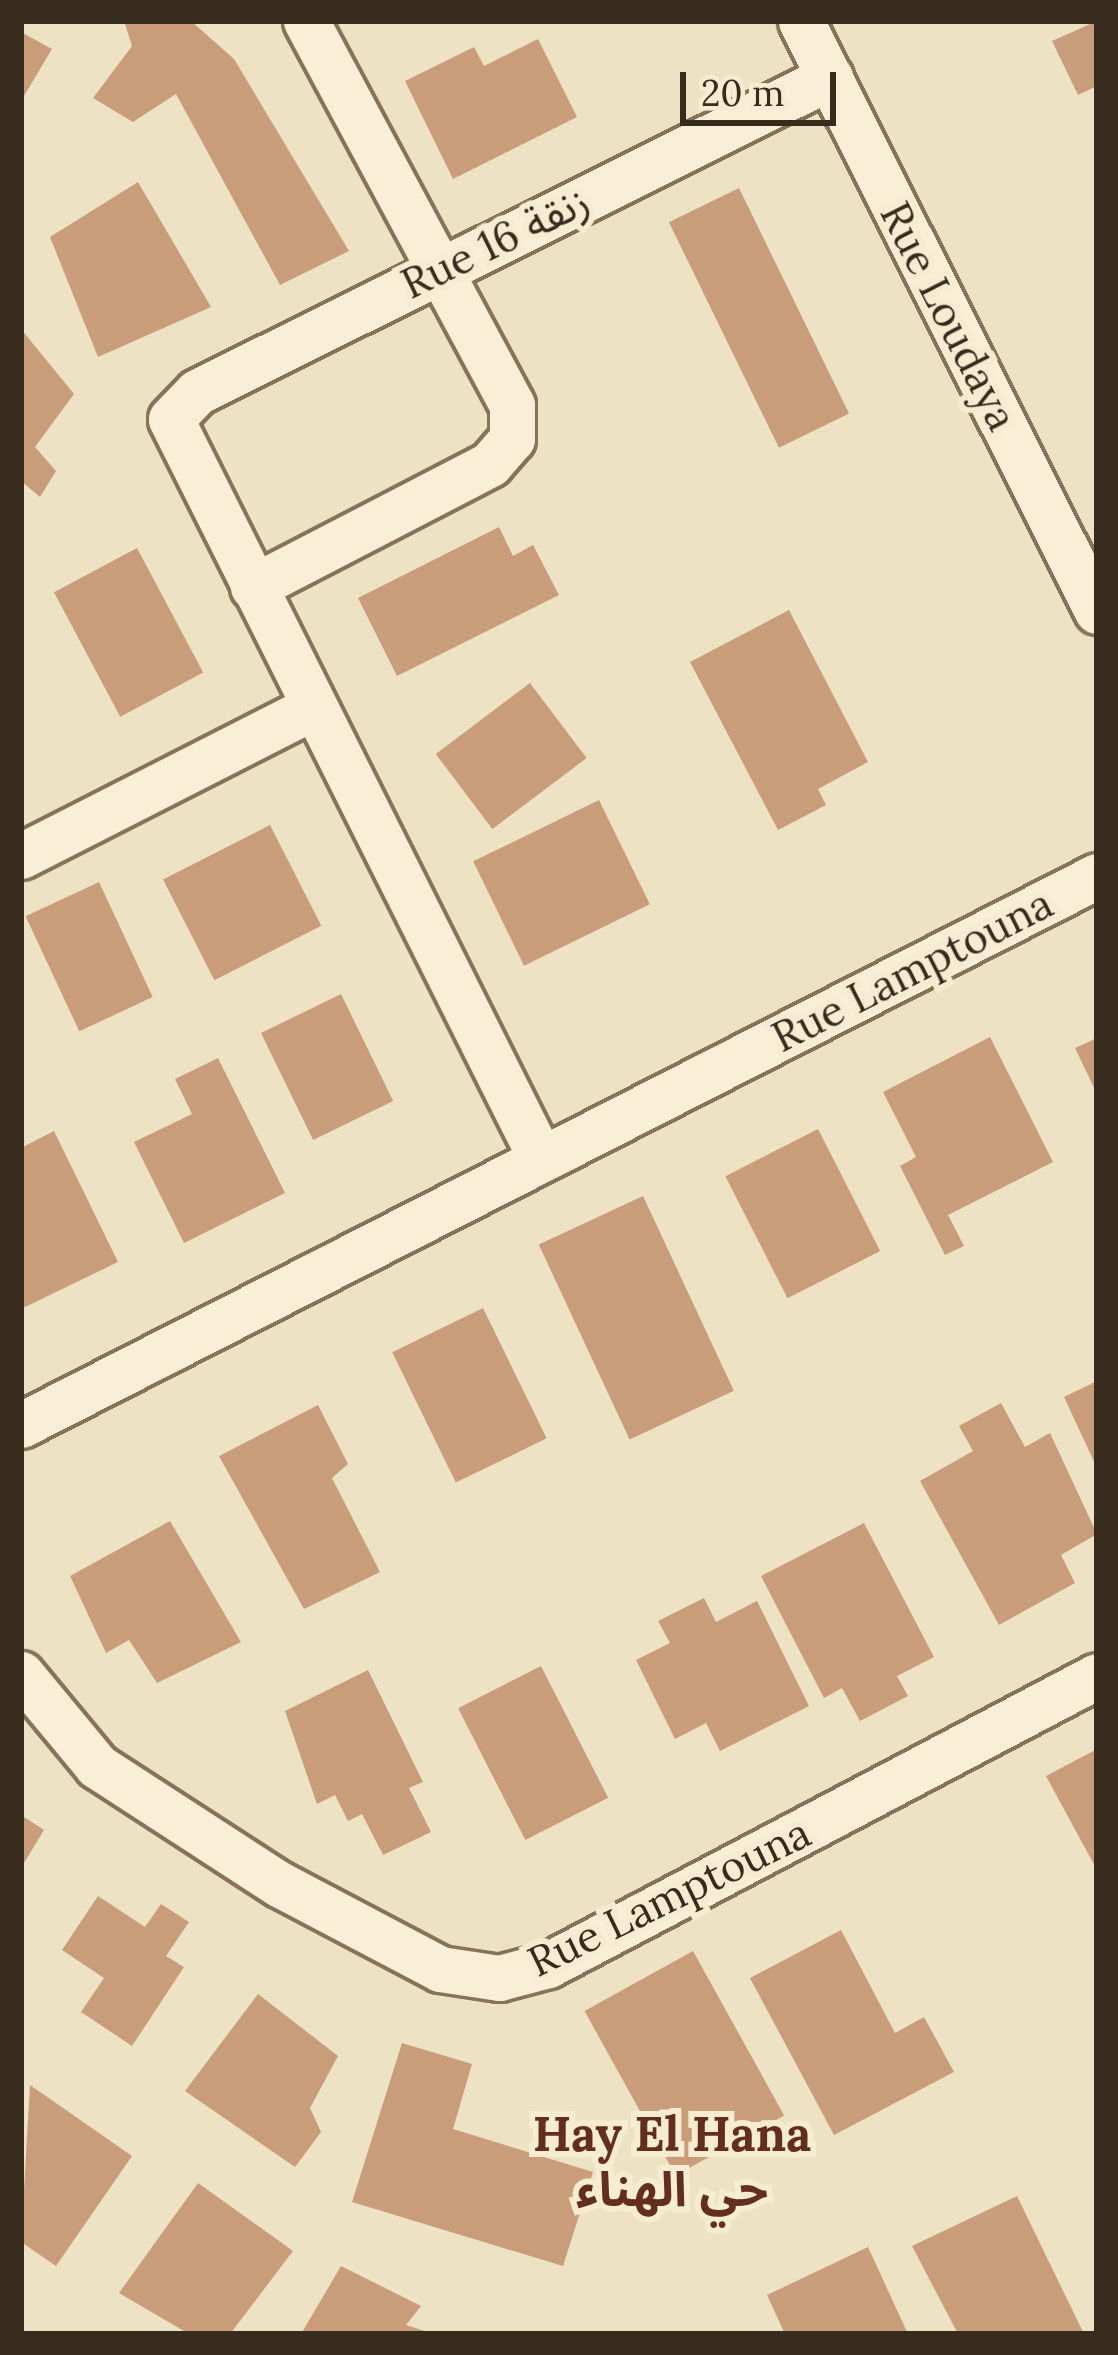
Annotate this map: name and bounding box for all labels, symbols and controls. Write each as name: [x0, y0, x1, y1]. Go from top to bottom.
scale bar: [686, 48, 842, 122]
text: 20 m: [701, 70, 784, 116]
street label: Rue 16 زنقة: [393, 175, 597, 309]
street label: Rue Loudaya: [870, 193, 1028, 439]
street label: Rue Lamptouna: [763, 878, 1061, 1062]
street label: Rue Lamptouna: [520, 1807, 818, 1987]
district label: Hay El Hana حي الهناء: [533, 2104, 811, 2217]

